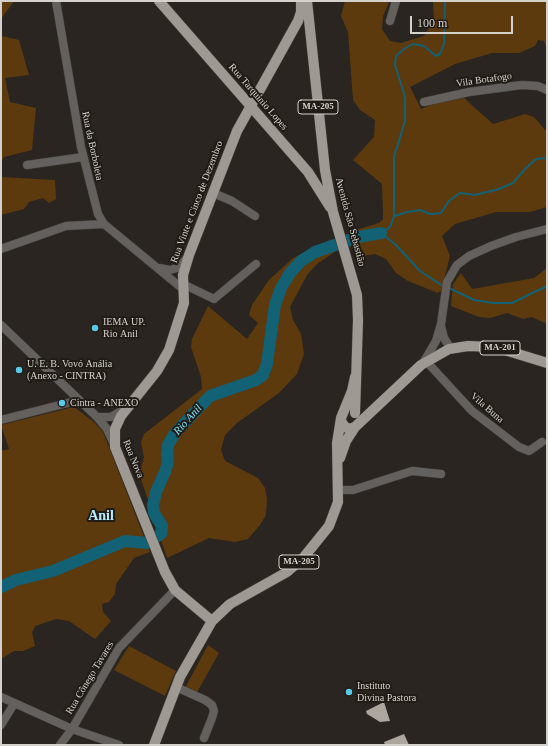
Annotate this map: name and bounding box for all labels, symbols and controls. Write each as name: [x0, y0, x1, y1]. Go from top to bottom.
scale bar: [412, 8, 515, 34]
text: 100 m: [417, 16, 447, 30]
street label: Rua Tarquinio Lopes: [226, 61, 290, 133]
street label: Vila Botafogo: [455, 70, 513, 90]
road number: MA-205: [298, 100, 338, 114]
street label: Rua da Borboleta: [79, 111, 105, 181]
street label: Rua Vinte e Cinco de Dezembro: [168, 139, 226, 265]
street label: Avenida São Sebastião: [332, 176, 368, 268]
place label: IEMA UP. Rio Anil: [103, 316, 145, 340]
marker: IEMA UP. Rio Anil: [90, 323, 100, 333]
road number: MA-201: [480, 341, 520, 355]
place label: U. E. B. Vovó Anália (Anexo - CINTRA): [27, 358, 112, 382]
marker: U. E. B. Vovó Anália (Anexo - CINTRA): [14, 365, 24, 375]
street label: Vila Buna: [468, 390, 506, 426]
place label: Cintra - ANEXO: [70, 397, 138, 409]
marker: Cintra - ANEXO: [57, 398, 67, 408]
water label: Rio Anil: [171, 402, 205, 438]
street label: Rua Nova: [120, 438, 146, 480]
district label: Anil: [88, 508, 114, 524]
road number: MA-205: [279, 555, 319, 569]
street label: Rua Cônego Tavares: [63, 639, 117, 717]
place label: Instituto Divina Pastora: [357, 680, 416, 704]
marker: Instituto Divina Pastora: [344, 687, 354, 697]

